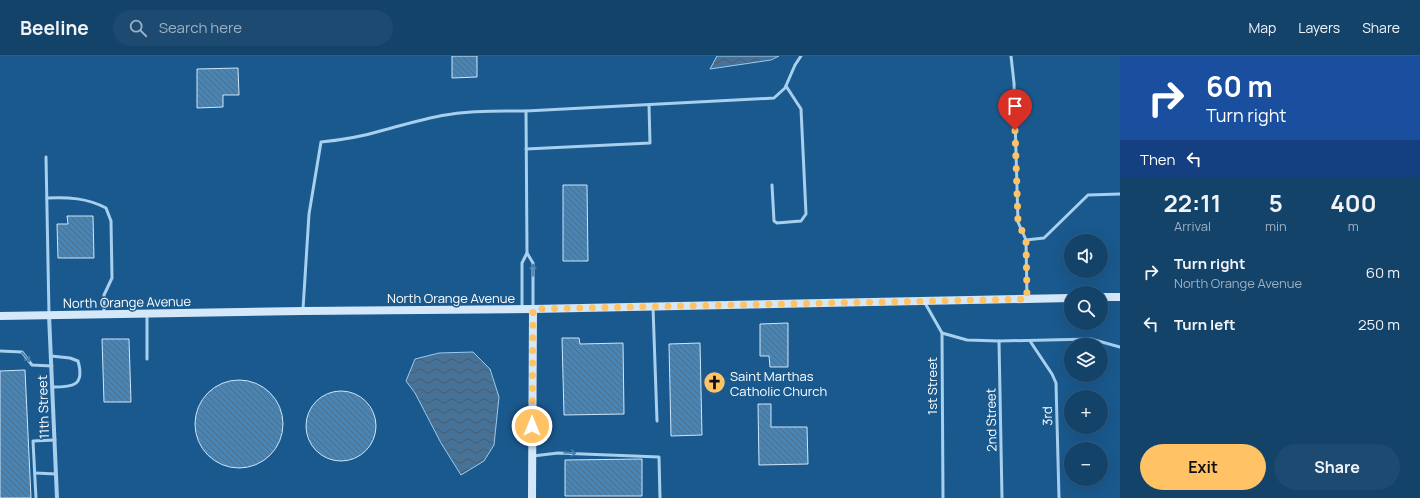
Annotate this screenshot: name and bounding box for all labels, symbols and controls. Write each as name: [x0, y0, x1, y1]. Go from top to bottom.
search box: [113, 10, 393, 46]
text: Beeline: [20, 15, 89, 41]
icon: search: [127, 17, 149, 39]
text: Search here: [159, 17, 242, 38]
text: Map: [1248, 18, 1276, 37]
text: Layers: [1298, 18, 1340, 37]
text: Share: [1362, 18, 1400, 37]
text: 60 m: [1206, 67, 1273, 105]
icon: right: [1140, 72, 1192, 124]
pin: [998, 89, 1032, 130]
icon: arrive: [1004, 95, 1026, 117]
text: Turn right: [1206, 103, 1287, 127]
icon: left: [1183, 148, 1205, 170]
text: Then: [1140, 149, 1175, 170]
text: 22:11: [1164, 186, 1221, 219]
text: 5: [1269, 186, 1283, 219]
text: 400: [1330, 186, 1376, 219]
text: Arrival: [1174, 217, 1211, 235]
text: min: [1265, 217, 1287, 235]
text: m: [1348, 217, 1359, 235]
map controls: [1064, 234, 1108, 486]
button: sound: [1064, 234, 1108, 278]
text: Turn right: [1174, 253, 1245, 274]
icon: right: [1140, 261, 1162, 283]
text: 60 m: [1366, 262, 1400, 283]
one-way arrow: [529, 264, 537, 277]
text: North Orange Avenue: [1174, 274, 1302, 292]
button: search: [1064, 286, 1108, 330]
street label: North Orange Avenue: [387, 289, 515, 307]
street label: North Orange Avenue: [63, 292, 192, 312]
icon: left: [1140, 313, 1162, 335]
text: Turn left: [1174, 314, 1236, 335]
text: 250 m: [1358, 314, 1400, 335]
button: layers: [1064, 338, 1108, 382]
one-way arrow: [22, 352, 31, 363]
street label: 1st Street: [923, 357, 941, 415]
place label: Saint Marthas Catholic Church: [730, 367, 827, 400]
church icon: Saint Marthas Catholic Church: [702, 370, 728, 396]
street label: 11th Street: [33, 375, 53, 439]
street label: 2nd Street: [981, 388, 1001, 452]
button: +: [1064, 390, 1108, 434]
position arrow: [511, 405, 553, 447]
street label: 3rd: [1038, 406, 1056, 426]
button: −: [1064, 442, 1108, 486]
button: Exit: [1140, 444, 1266, 490]
button: Share: [1274, 444, 1400, 490]
one-way arrow: [563, 450, 576, 457]

